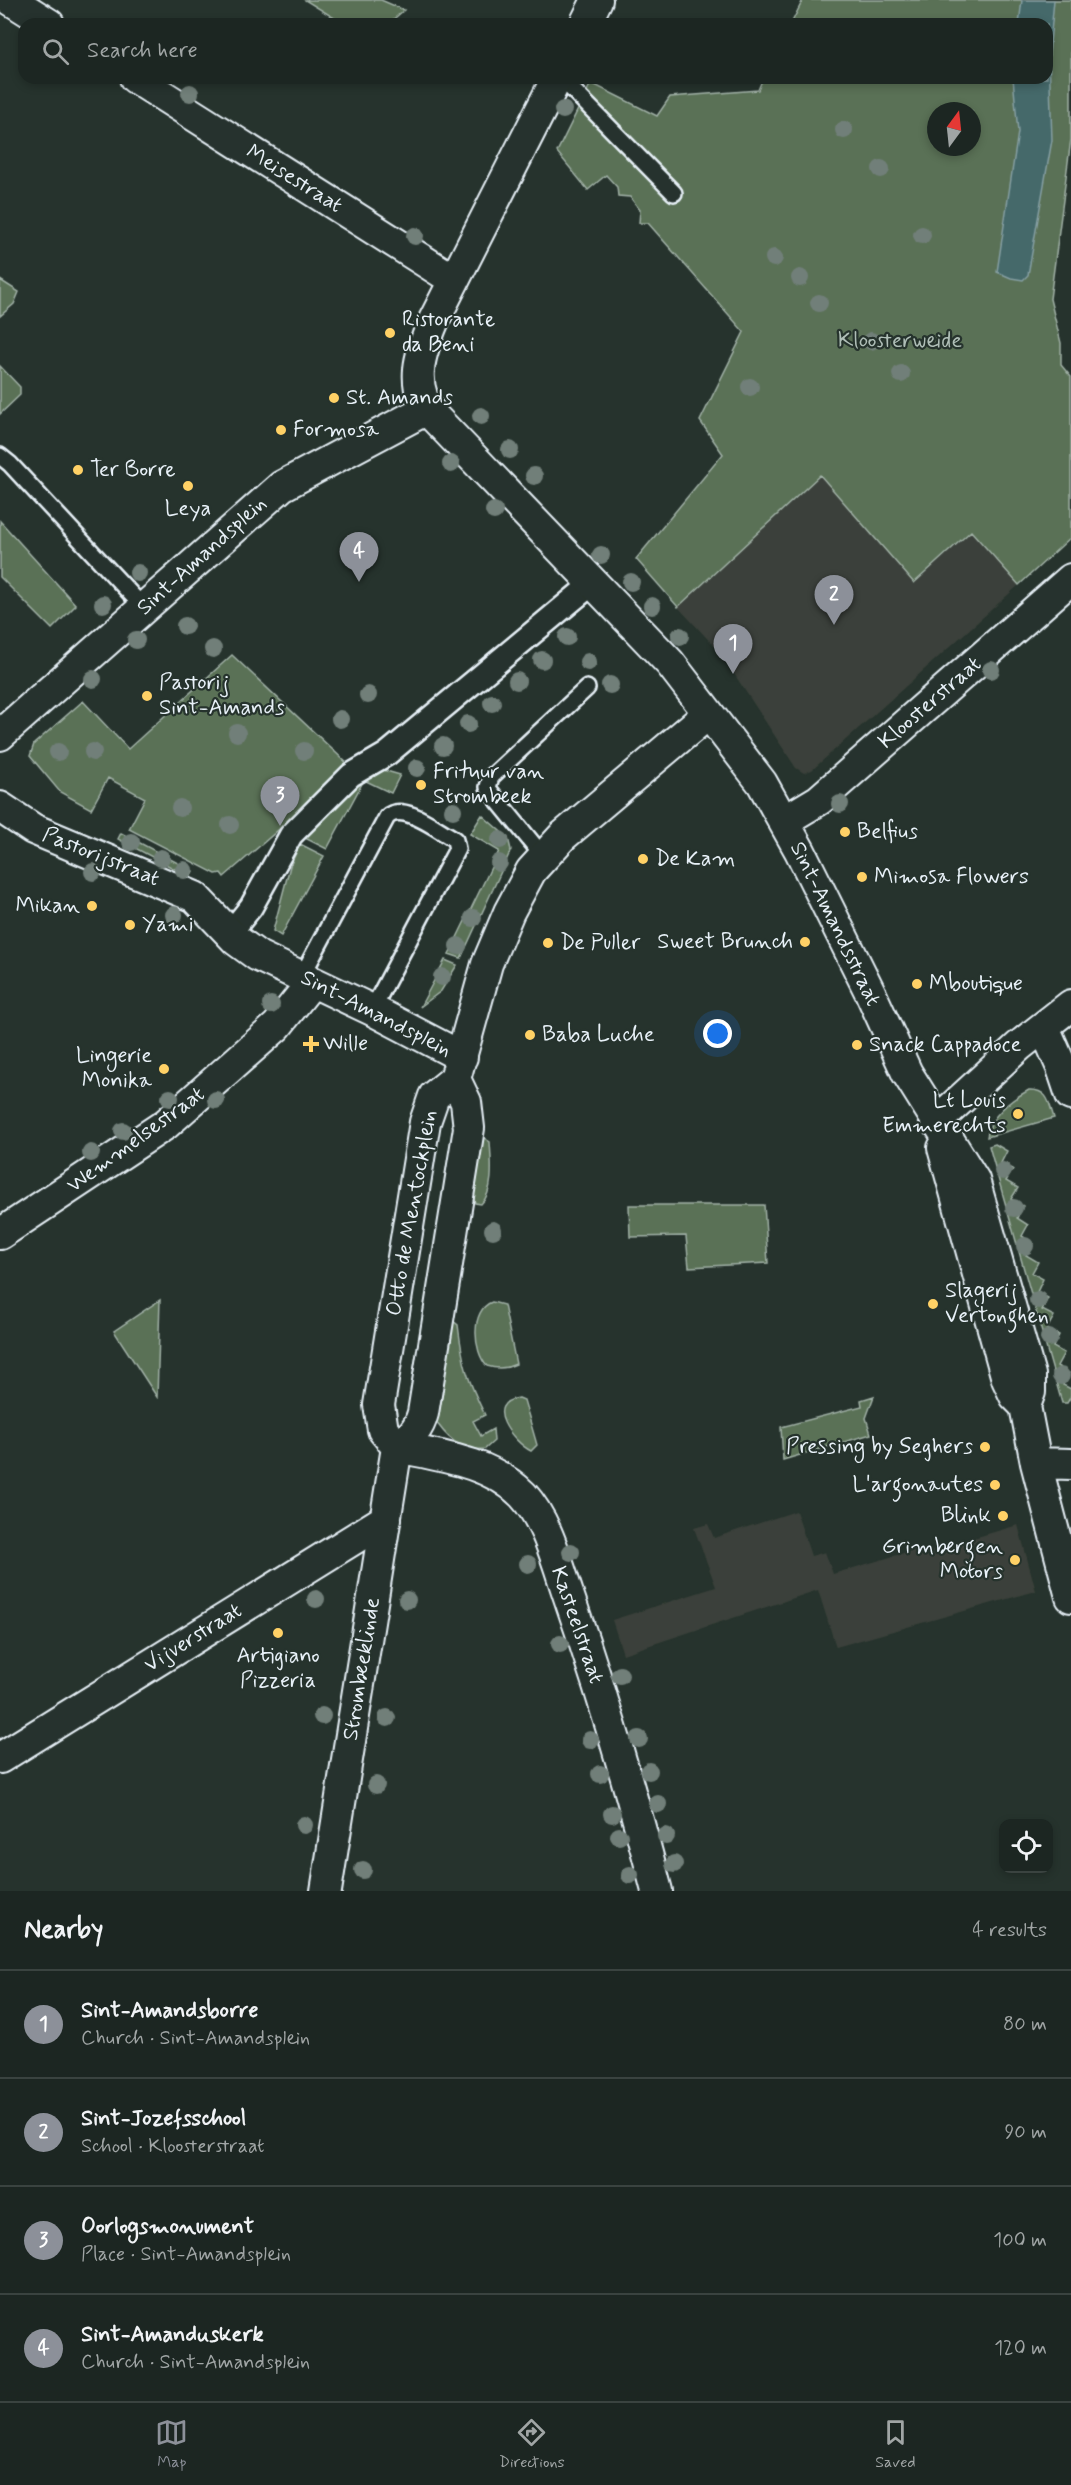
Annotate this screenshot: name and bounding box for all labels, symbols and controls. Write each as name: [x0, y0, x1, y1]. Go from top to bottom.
search box: [18, 18, 1053, 84]
icon: search: [39, 35, 72, 68]
text: Search here: [87, 37, 198, 65]
north arrow: [927, 102, 981, 156]
street label: Meisestraat: [240, 138, 348, 220]
place label: Ristorante da Beni: [402, 306, 495, 359]
marker: Ristorante da Beni: [383, 326, 397, 340]
park label: Kloosterweide: [838, 327, 962, 355]
place label: St. Amands: [346, 384, 453, 412]
marker: St. Amands: [327, 391, 341, 405]
place label: Formosa: [293, 416, 380, 444]
marker: Formosa: [274, 423, 288, 437]
place label: Ter Borre: [90, 456, 176, 484]
marker: Ter Borre: [71, 463, 85, 477]
marker: Leya: [181, 479, 195, 493]
street label: Sint-Amandsplein: [131, 490, 273, 622]
place label: Leya: [165, 495, 211, 523]
pin: 4: [340, 532, 378, 582]
pin: 2: [814, 576, 854, 625]
pin: 1: [714, 624, 752, 674]
street label: Kloosterstraat: [873, 651, 987, 755]
place label: Pastorij Sint-Amands: [159, 669, 285, 722]
marker: Pastorij Sint-Amands: [140, 689, 154, 703]
place label: Frituur van Strombeek: [433, 758, 544, 811]
pin: 3: [260, 776, 300, 826]
marker: Frituur van Strombeek: [414, 778, 428, 792]
place label: Belfius: [857, 818, 918, 846]
street label: Pastorijstraat: [38, 821, 164, 894]
marker: Belfius: [838, 825, 852, 839]
street label: Sint-Amandsstraat: [783, 837, 887, 1011]
place label: De Kam: [655, 845, 735, 873]
marker: De Kam: [636, 852, 650, 866]
place label: Mimosa Flowers: [874, 863, 1029, 891]
marker: Mimosa Flowers: [855, 870, 869, 884]
place label: Mikan: [15, 892, 80, 920]
marker: Mikan: [85, 899, 99, 913]
place label: Yami: [142, 911, 194, 939]
marker: Yami: [123, 918, 137, 932]
place label: Sweet Brunch: [657, 928, 793, 956]
place label: De Puller: [560, 929, 641, 957]
marker: Sweet Brunch: [798, 935, 812, 949]
marker: De Puller: [541, 936, 555, 950]
street label: Sint-Amandsplein: [296, 964, 456, 1064]
place label: Mboutique: [929, 970, 1023, 998]
marker: Mboutique: [910, 977, 924, 991]
your location: [703, 1019, 732, 1048]
place label: Baba Luche: [542, 1021, 655, 1049]
marker: Baba Luche: [523, 1028, 537, 1042]
place label: Wille: [323, 1030, 368, 1058]
place label: Snack Cappadoce: [869, 1031, 1021, 1059]
marker: Wille: [304, 1037, 318, 1051]
marker: Snack Cappadoce: [850, 1038, 864, 1052]
place label: Lingerie Monika: [76, 1042, 153, 1095]
marker: Lingerie Monika: [157, 1062, 171, 1076]
street label: Wemmelsestraat: [62, 1081, 210, 1199]
place label: Lt Louis Emmerechts: [882, 1087, 1006, 1140]
marker: Lt Louis Emmerechts: [1011, 1107, 1025, 1121]
street label: Otto de Mentockplein: [380, 1108, 444, 1318]
place label: Slagerij Vertonghen: [945, 1277, 1049, 1333]
marker: Slagerij Vertonghen: [926, 1297, 940, 1311]
place label: Pressing by Seghers: [786, 1433, 973, 1464]
marker: Pressing by Seghers: [978, 1440, 992, 1454]
place label: L'argonautes: [853, 1471, 983, 1502]
marker: L'argonautes: [988, 1478, 1002, 1492]
place label: Blink: [941, 1502, 991, 1530]
marker: Blink: [996, 1509, 1010, 1523]
place label: Grimbergen Motors: [882, 1533, 1003, 1586]
marker: Grimbergen Motors: [1008, 1553, 1022, 1567]
street label: Kasteelstraat: [544, 1563, 610, 1687]
street label: Strombeeklinde: [337, 1595, 387, 1743]
street label: Vijverstraat: [139, 1597, 248, 1680]
marker: Artigiano Pizzeria: [271, 1626, 285, 1640]
place label: Artigiano Pizzeria: [236, 1642, 320, 1695]
map controls: [999, 1819, 1053, 1873]
button: locate: [999, 1819, 1053, 1873]
text: Nearby: [24, 1913, 103, 1947]
text: 4 results: [972, 1917, 1047, 1944]
text: Sint-Amandsborre: [81, 1997, 258, 2025]
text: 1: [39, 2011, 48, 2038]
text: 80 m: [1003, 2011, 1047, 2038]
text: Church · Sint-Amandsplein: [81, 2025, 310, 2052]
text: Sint-Jozefsschool: [81, 2105, 246, 2133]
text: 2: [39, 2119, 48, 2146]
text: 90 m: [1004, 2119, 1047, 2146]
text: School · Kloosterstraat: [81, 2133, 264, 2160]
text: Oorlogsmonument: [81, 2213, 254, 2241]
text: 3: [39, 2227, 48, 2254]
text: 100 m: [993, 2227, 1047, 2254]
text: Place · Sint-Amandsplein: [81, 2241, 291, 2268]
text: Sint-Amanduskerk: [81, 2321, 264, 2349]
text: 4: [38, 2335, 49, 2362]
text: 120 m: [994, 2335, 1047, 2362]
text: Church · Sint-Amandsplein: [81, 2349, 310, 2376]
tab: Map: [155, 2416, 188, 2473]
tab: Directions: [499, 2416, 565, 2473]
tab: Saved: [875, 2416, 916, 2473]

